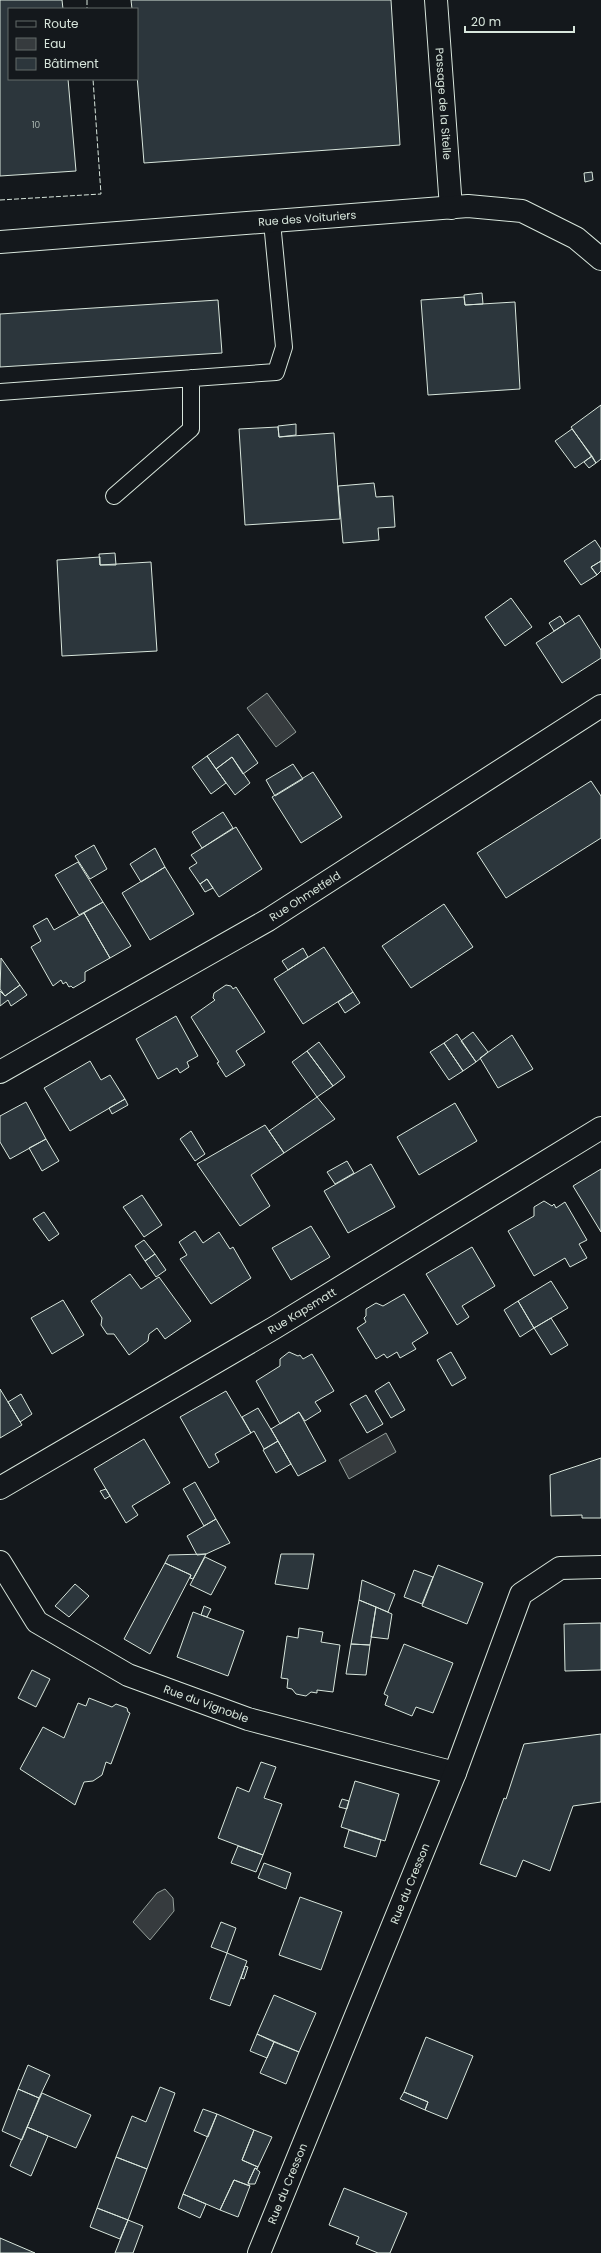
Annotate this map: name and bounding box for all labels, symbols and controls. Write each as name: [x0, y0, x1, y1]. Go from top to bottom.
legend: [8, 8, 138, 80]
scale bar: [465, 8, 574, 34]
text: 20 m: [471, 13, 501, 30]
text: Route: [44, 15, 78, 32]
text: Eau: [44, 35, 66, 52]
street label: Passage de la Sitelle: [431, 47, 456, 161]
text: Bâtiment: [44, 55, 99, 72]
house number: 10: [32, 119, 41, 131]
street label: Rue des Voituriers: [257, 207, 357, 230]
street label: Rue Ohmetfeld: [266, 867, 344, 925]
street label: Rue Kapsmatt: [265, 1284, 339, 1338]
street label: Rue du Vignoble: [161, 1681, 251, 1727]
street label: Rue du Cresson: [386, 1841, 433, 1926]
street label: Rue du Cresson: [264, 2141, 311, 2226]

